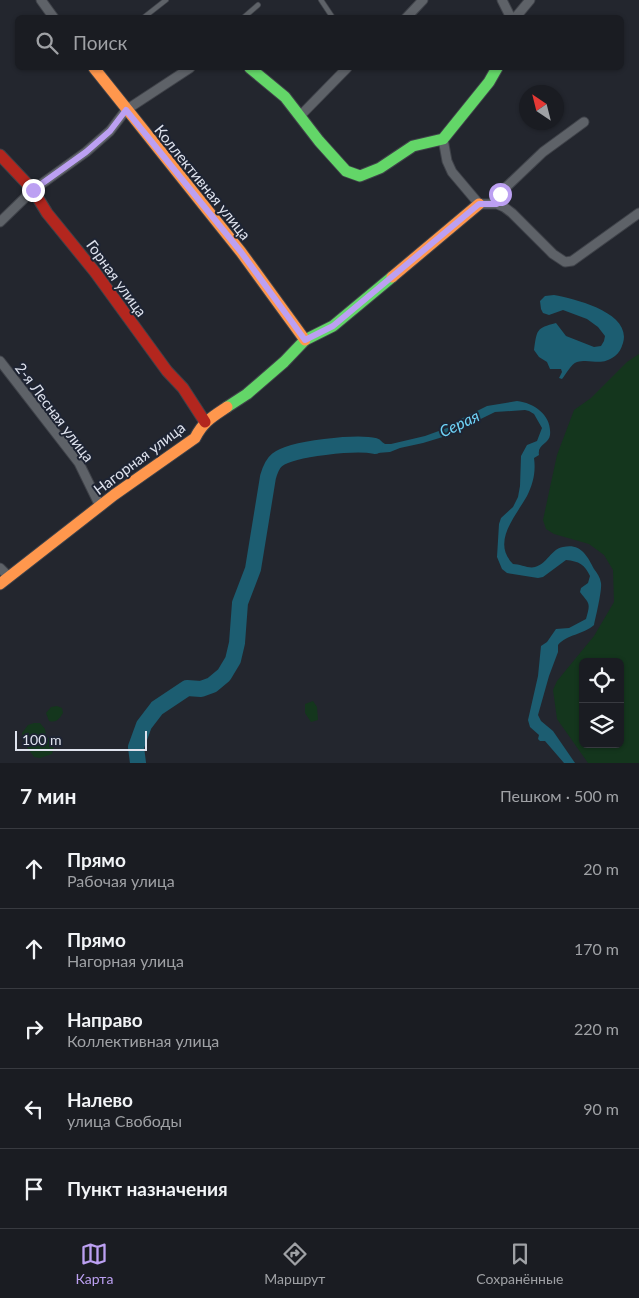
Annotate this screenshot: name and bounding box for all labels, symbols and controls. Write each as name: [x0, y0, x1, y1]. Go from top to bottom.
search box: [15, 15, 624, 70]
icon: search: [33, 29, 61, 57]
text: Поиск: [73, 31, 127, 54]
north arrow: [519, 85, 564, 130]
street label: Коллективная улица: [151, 121, 255, 243]
route end: [22, 179, 45, 202]
route start: [489, 183, 512, 206]
street label: Горная улица: [83, 236, 151, 320]
street label: 2-я Лесная улица: [12, 359, 98, 465]
water label: Серая: [436, 405, 482, 441]
street label: Нагорная улица: [90, 418, 188, 498]
map controls: [579, 658, 624, 748]
button: locate: [579, 658, 624, 703]
button: layers: [579, 703, 624, 748]
scale bar: [15, 728, 148, 751]
text: 100 m: [22, 731, 61, 748]
text: 7 мин: [20, 783, 77, 808]
text: Пешком · 500 m: [500, 786, 619, 805]
text: Прямо: [67, 848, 126, 871]
icon: ahead: [20, 855, 48, 883]
text: 20 m: [583, 859, 619, 878]
text: Рабочая улица: [67, 871, 175, 890]
text: Прямо: [67, 928, 126, 951]
icon: ahead: [20, 935, 48, 963]
text: 170 m: [574, 939, 619, 958]
text: Нагорная улица: [67, 951, 184, 970]
text: Направо: [67, 1008, 143, 1031]
icon: right: [20, 1015, 48, 1043]
text: 220 m: [574, 1019, 619, 1038]
text: Коллективная улица: [67, 1031, 219, 1050]
text: Налево: [67, 1088, 133, 1111]
icon: left: [20, 1095, 48, 1123]
text: 90 m: [583, 1099, 619, 1118]
text: улица Свободы: [67, 1111, 182, 1130]
icon: arrive: [20, 1175, 48, 1203]
text: Пункт назначения: [67, 1177, 228, 1200]
tab: Карта: [75, 1240, 113, 1287]
tab: Маршрут: [264, 1240, 325, 1287]
tab: Сохранённые: [476, 1240, 563, 1287]

